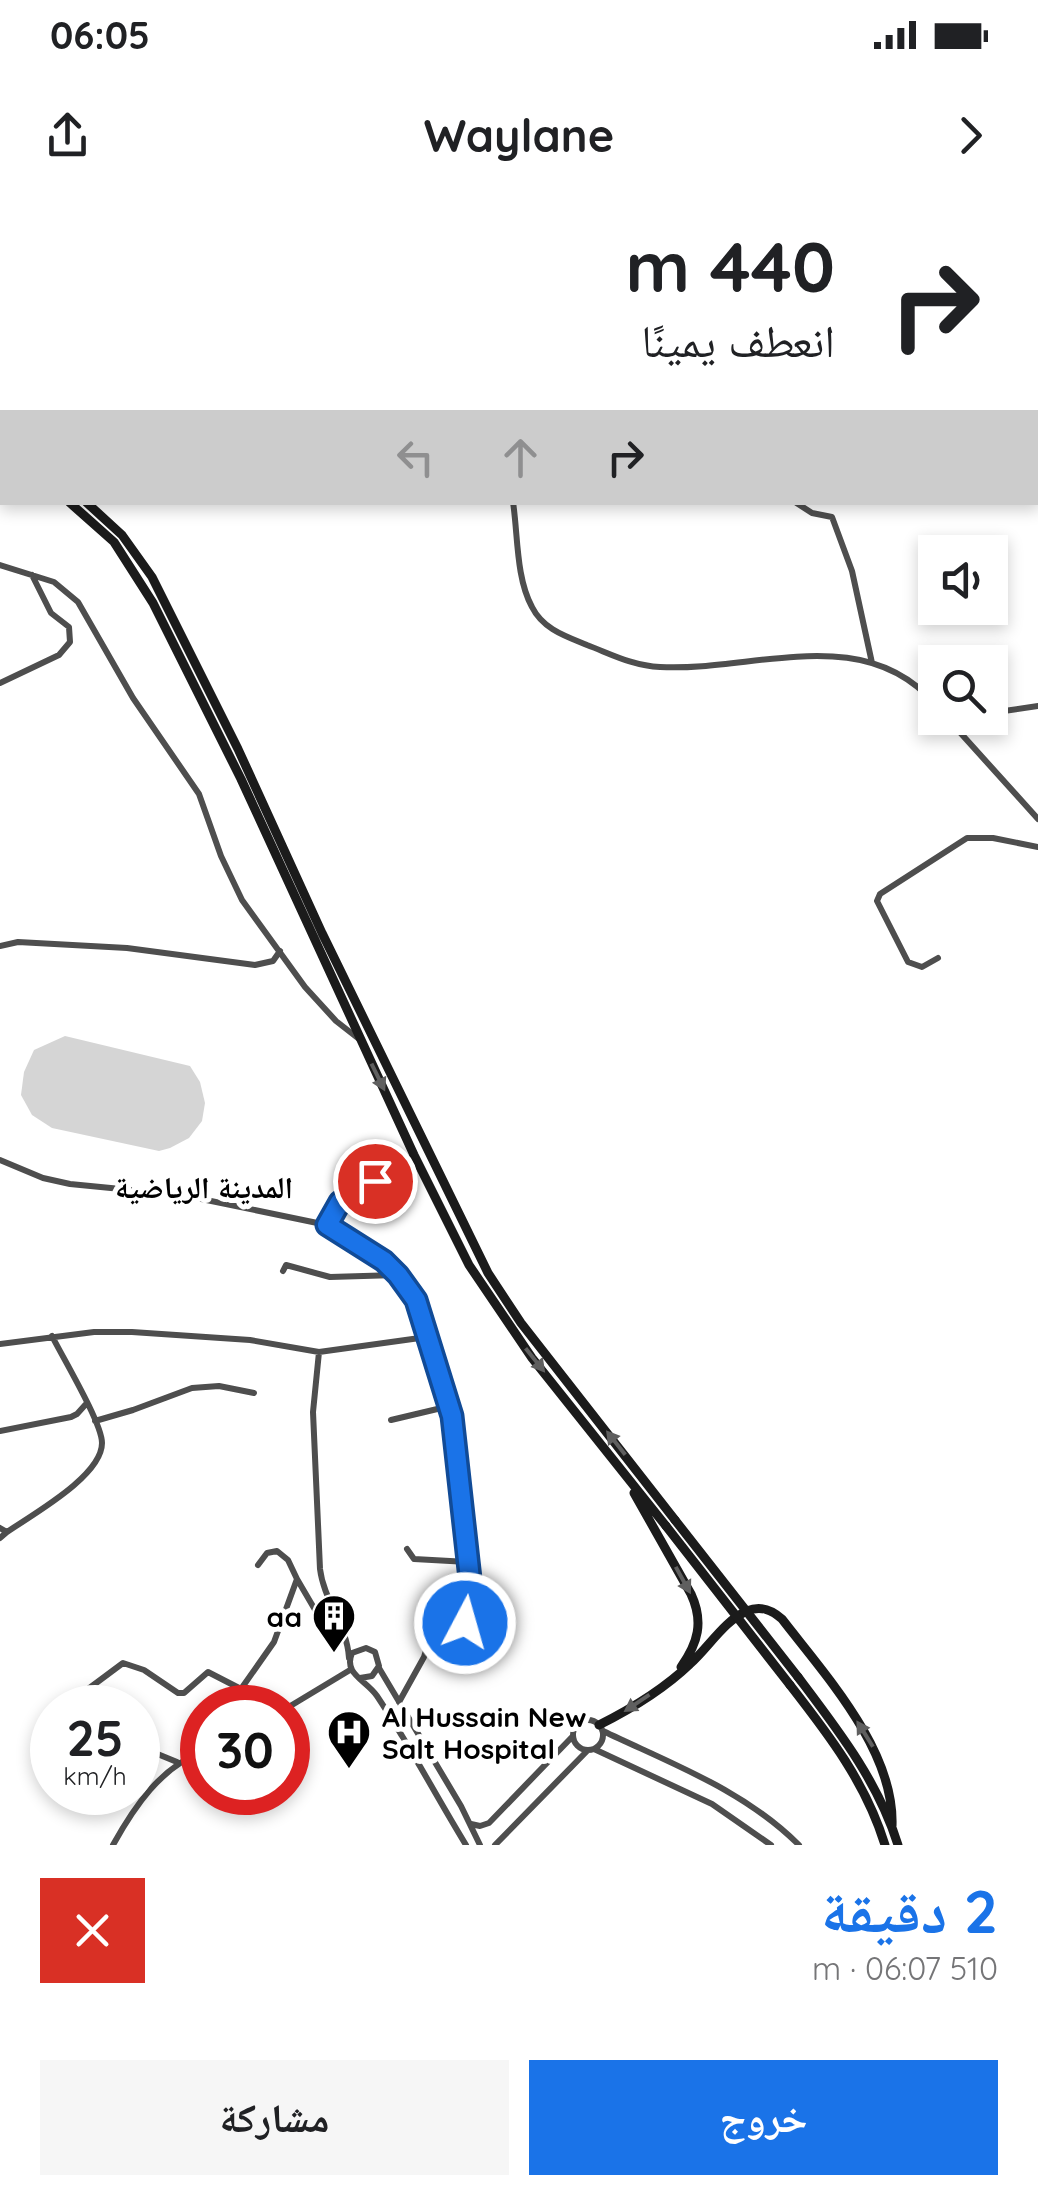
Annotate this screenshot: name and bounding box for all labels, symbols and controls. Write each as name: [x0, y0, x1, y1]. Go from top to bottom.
text: 06:05: [50, 11, 150, 59]
text: Waylane: [424, 107, 614, 163]
icon: share: [40, 108, 95, 163]
icon: forward: [943, 108, 998, 163]
text: 440 m: [626, 222, 835, 310]
icon: right: [870, 240, 1000, 370]
text: انعطف يمينًا: [641, 312, 835, 368]
icon: left: [388, 430, 443, 485]
icon: ahead: [493, 430, 548, 485]
icon: right: [598, 430, 653, 485]
map controls: [918, 535, 1008, 735]
button: sound: [918, 535, 1008, 625]
button: search: [918, 645, 1008, 735]
one-way arrow: [369, 1063, 386, 1092]
pin: [333, 1139, 418, 1224]
icon: arrive: [348, 1154, 403, 1209]
district label: المدينة الرياضية: [115, 1168, 293, 1206]
one-way arrow: [524, 1347, 545, 1373]
one-way arrow: [606, 1430, 626, 1456]
one-way arrow: [675, 1565, 692, 1594]
position arrow: [413, 1571, 517, 1675]
building icon: aa: [311, 1593, 357, 1654]
place label: aa: [267, 1599, 302, 1634]
speed limit sign: 30: [180, 1685, 310, 1815]
one-way arrow: [623, 1693, 650, 1712]
place label: Al Hussain New Salt Hospital: [382, 1699, 586, 1766]
text: 25: [66, 1706, 124, 1769]
hospital icon: Al Hussain New Salt Hospital: [326, 1709, 372, 1770]
one-way arrow: [857, 1720, 874, 1748]
text: km/h: [63, 1760, 127, 1791]
text: 2 دقيقة: [821, 1873, 998, 1948]
button: close: [40, 1878, 145, 1983]
text: 510 m · 06:07: [812, 1948, 998, 1988]
button: مشاركة: [40, 2060, 509, 2175]
button: خروج: [529, 2060, 998, 2175]

